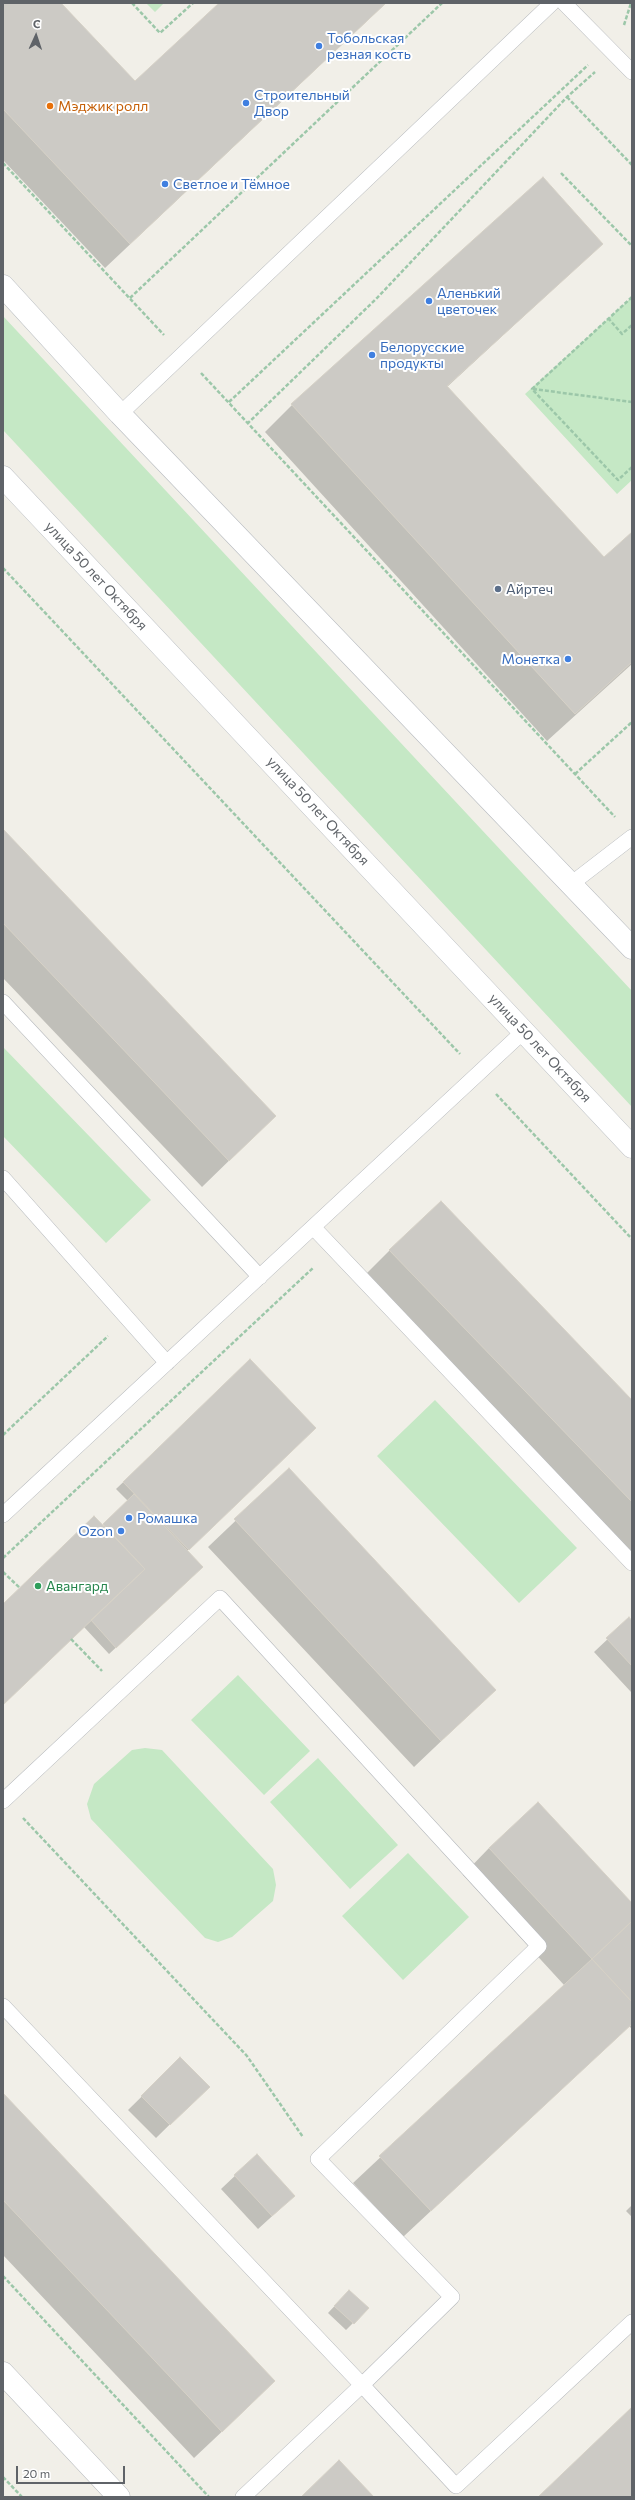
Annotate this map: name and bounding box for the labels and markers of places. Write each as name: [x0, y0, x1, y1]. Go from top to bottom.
place label: Тобольская резная кость: [327, 30, 411, 62]
marker: Тобольская резная кость: [314, 41, 324, 51]
place label: Строительный Двор: [254, 87, 350, 120]
place label: Мэджик ролл: [58, 98, 148, 114]
marker: Строительный Двор: [241, 98, 251, 108]
marker: Мэджик ролл: [45, 101, 55, 111]
place label: Светлое и Тёмное: [173, 176, 290, 192]
marker: Светлое и Тёмное: [160, 179, 170, 189]
place label: Аленький цветочек: [437, 285, 501, 318]
marker: Аленький цветочек: [424, 296, 434, 306]
place label: Белорусские продукты: [380, 339, 464, 372]
marker: Белорусские продукты: [367, 350, 377, 360]
place label: Айртеч: [506, 581, 553, 597]
marker: Айртеч: [493, 584, 503, 594]
place label: Монетка: [502, 651, 560, 667]
marker: Монетка: [563, 654, 573, 664]
place label: Ромашка: [137, 1510, 197, 1526]
marker: Ромашка: [124, 1513, 134, 1523]
place label: Ozon: [78, 1523, 113, 1539]
marker: Ozon: [116, 1526, 126, 1536]
place label: Авангард: [46, 1578, 108, 1594]
marker: Авангард: [33, 1581, 43, 1591]

